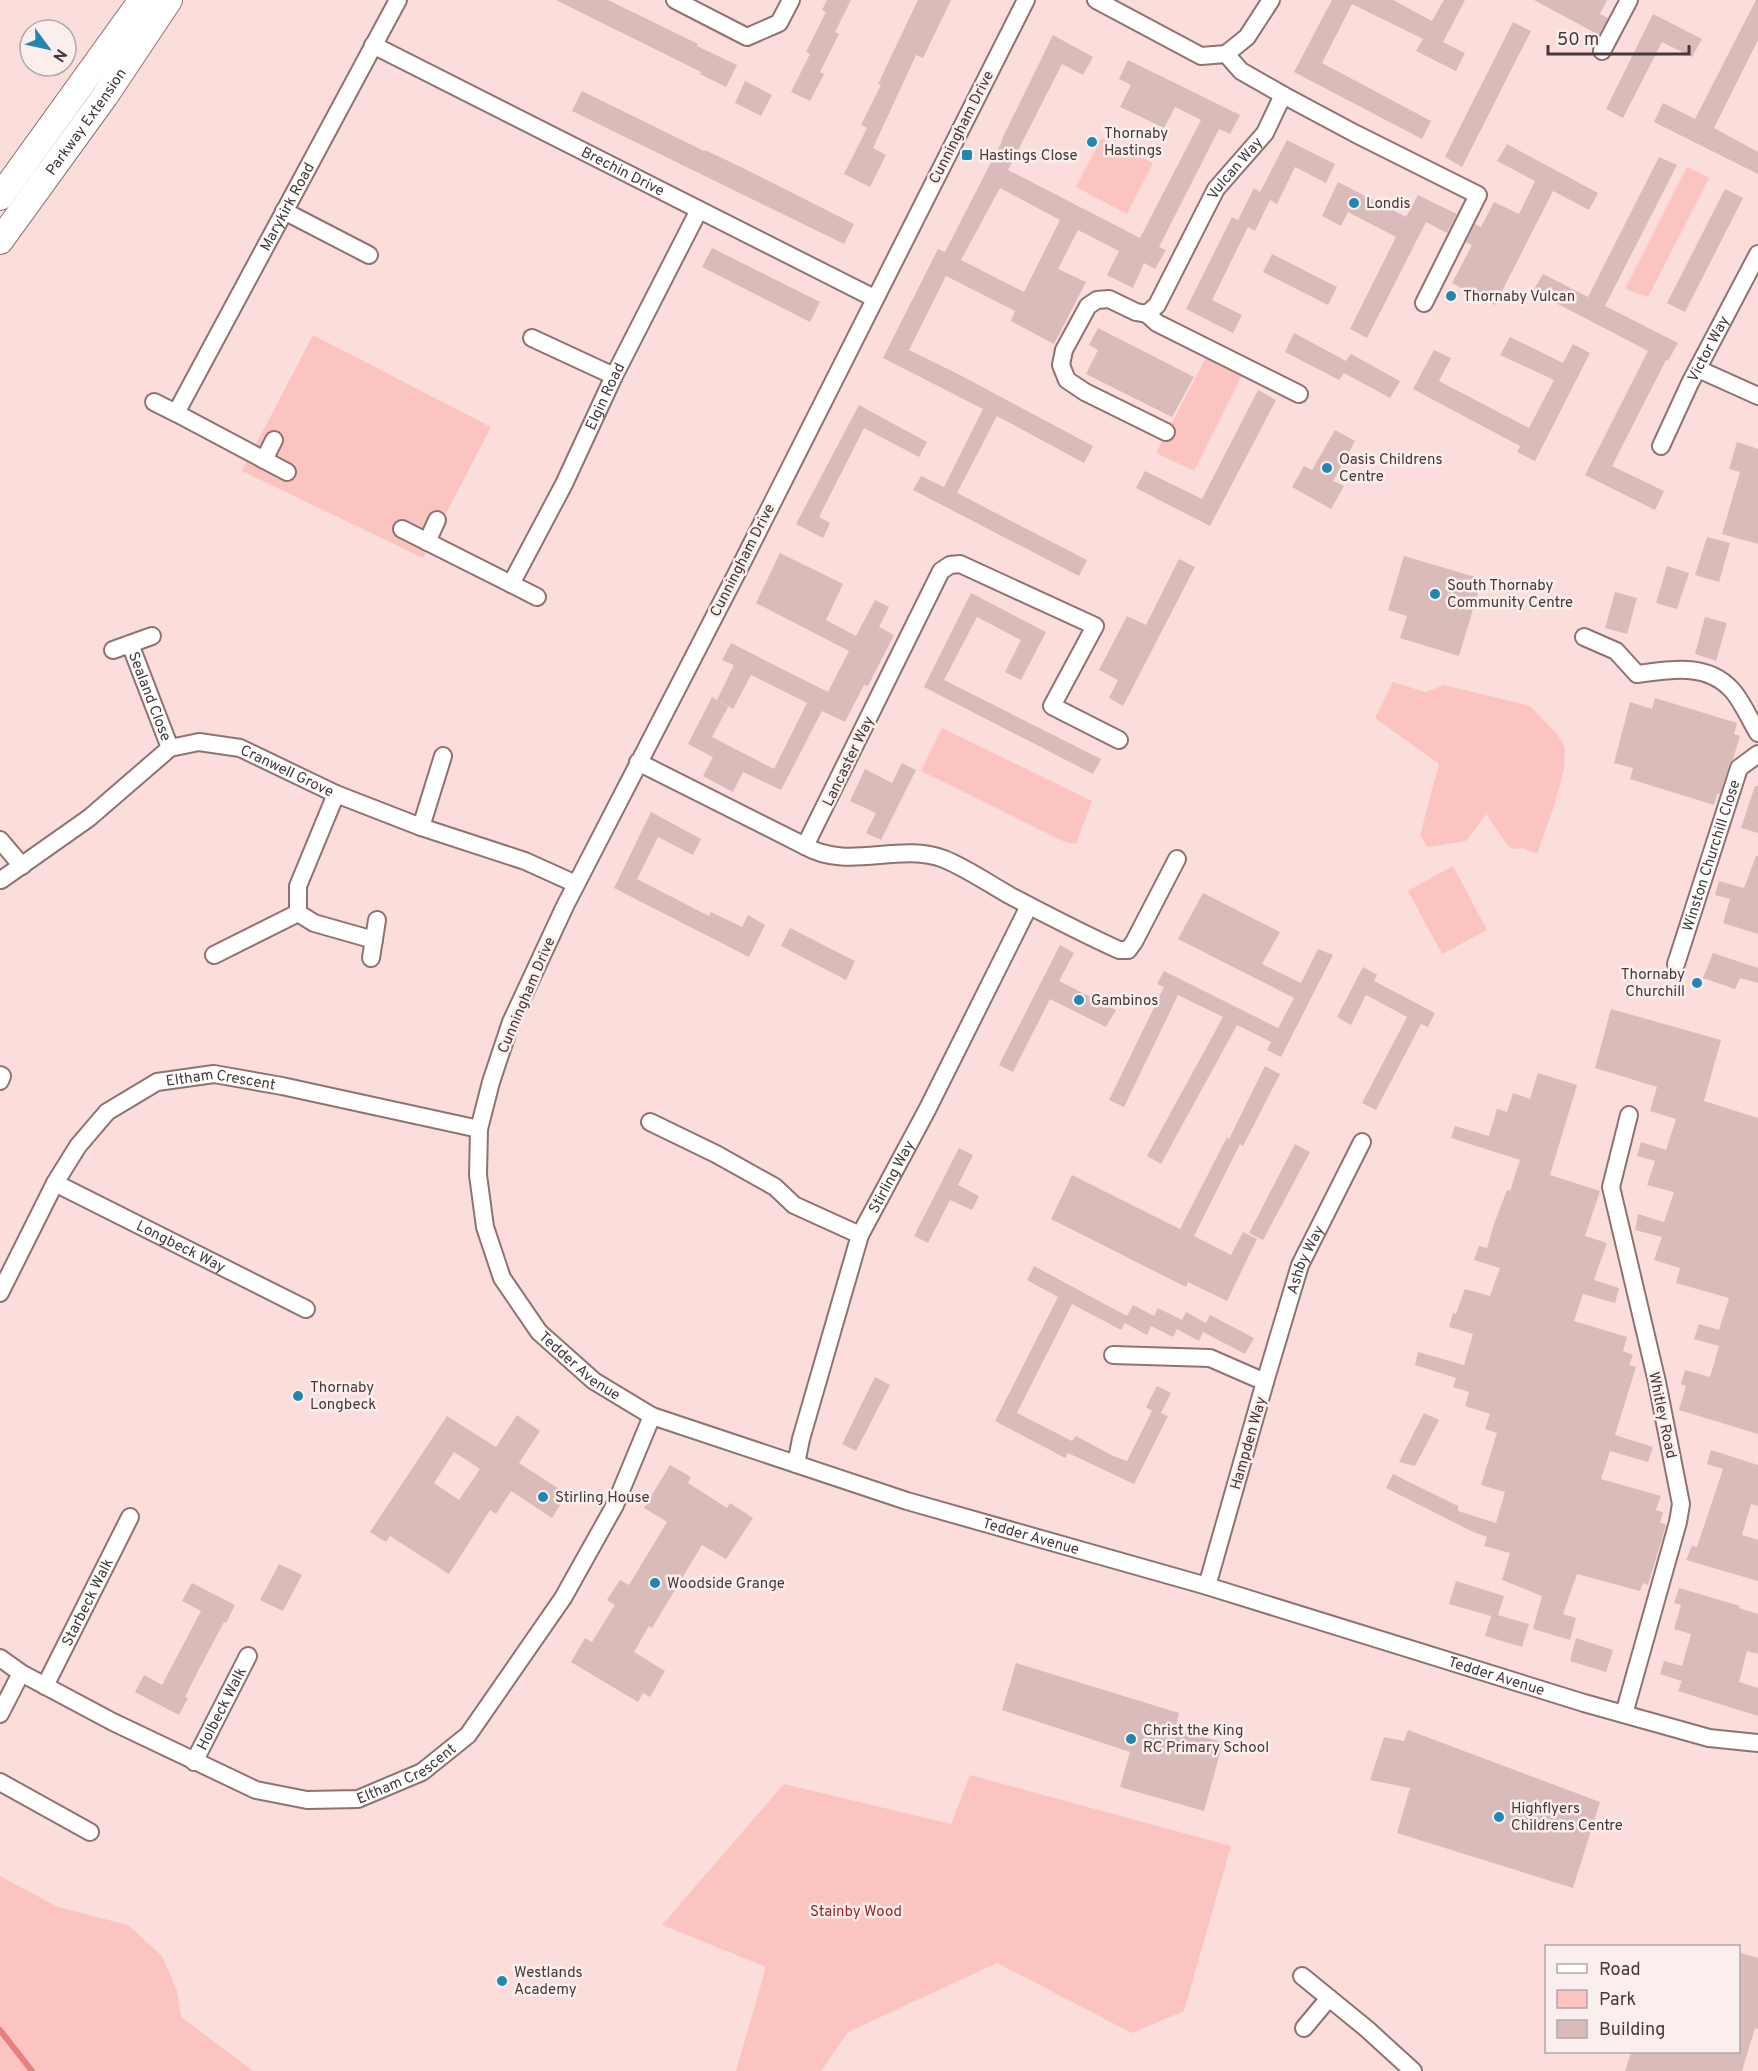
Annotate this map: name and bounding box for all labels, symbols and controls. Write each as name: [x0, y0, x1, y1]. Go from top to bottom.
north arrow: [18, 18, 78, 78]
scale bar: [1548, 18, 1689, 56]
text: 50 m: [1557, 29, 1599, 52]
text: N: [47, 45, 70, 65]
street label: Parkway Extension: [42, 65, 132, 180]
street label: Cunningham Drive: [926, 68, 999, 188]
place label: Thornaby Hastings: [1104, 125, 1168, 161]
street label: Vulcan Way: [1204, 134, 1268, 203]
marker: Thornaby Hastings: [1085, 135, 1099, 149]
street label: Brechin Drive: [577, 144, 667, 202]
place label: Hastings Close: [979, 147, 1078, 166]
marker: Hastings Close: [960, 148, 974, 162]
street label: Marykirk Road: [257, 160, 320, 255]
place label: Londis: [1366, 195, 1411, 214]
marker: Londis: [1347, 196, 1361, 210]
place label: Thornaby Vulcan: [1463, 288, 1575, 307]
marker: Thornaby Vulcan: [1444, 289, 1458, 303]
street label: Victor Way: [1684, 313, 1735, 386]
street label: Elgin Road: [582, 360, 630, 433]
place label: Oasis Childrens Centre: [1339, 451, 1442, 487]
marker: Oasis Childrens Centre: [1320, 461, 1334, 475]
street label: Cunningham Drive: [707, 501, 780, 621]
place label: South Thornaby Community Centre: [1447, 577, 1573, 613]
marker: South Thornaby Community Centre: [1428, 587, 1442, 601]
street label: Sealand Close: [123, 649, 174, 744]
street label: Lancaster Way: [819, 713, 879, 810]
street label: Cranwell Grove: [237, 741, 336, 802]
street label: Winston Churchill Close: [1679, 778, 1746, 934]
street label: Cunningham Drive: [494, 935, 560, 1057]
place label: Thornaby Churchill: [1621, 966, 1685, 1002]
marker: Thornaby Churchill: [1690, 976, 1704, 990]
place label: Gambinos: [1091, 992, 1158, 1011]
marker: Gambinos: [1072, 993, 1086, 1007]
street label: Eltham Crescent: [165, 1066, 277, 1096]
street label: Stirling Way: [865, 1138, 920, 1217]
street label: Longbeck Way: [132, 1217, 228, 1278]
street label: Ashby Way: [1284, 1223, 1329, 1297]
street label: Tedder Avenue: [534, 1328, 623, 1406]
street label: Whitley Road: [1643, 1370, 1680, 1460]
place label: Thornaby Longbeck: [310, 1379, 376, 1415]
marker: Thornaby Longbeck: [291, 1389, 305, 1403]
street label: Hampden Way: [1227, 1395, 1272, 1492]
place label: Stirling House: [555, 1489, 649, 1508]
marker: Stirling House: [536, 1490, 550, 1504]
street label: Tedder Avenue: [980, 1515, 1081, 1560]
street label: Starbeck Walk: [59, 1556, 119, 1650]
place label: Woodside Grange: [667, 1575, 785, 1594]
marker: Woodside Grange: [648, 1576, 662, 1590]
street label: Tedder Avenue: [1445, 1653, 1546, 1701]
street label: Holbeck Walk: [194, 1665, 252, 1754]
place label: Christ the King RC Primary School: [1143, 1722, 1269, 1758]
marker: Christ the King RC Primary School: [1124, 1732, 1138, 1746]
street label: Eltham Crescent: [354, 1740, 461, 1809]
place label: Highflyers Childrens Centre: [1511, 1800, 1623, 1836]
marker: Highflyers Childrens Centre: [1492, 1810, 1506, 1824]
park label: Stainby Wood: [810, 1903, 902, 1922]
legend: [1545, 1945, 1740, 2053]
text: Road: [1599, 1959, 1641, 1982]
place label: Westlands Academy: [514, 1964, 583, 2000]
marker: Westlands Academy: [495, 1974, 509, 1988]
text: Park: [1599, 1989, 1636, 2012]
text: Building: [1599, 2019, 1665, 2042]

